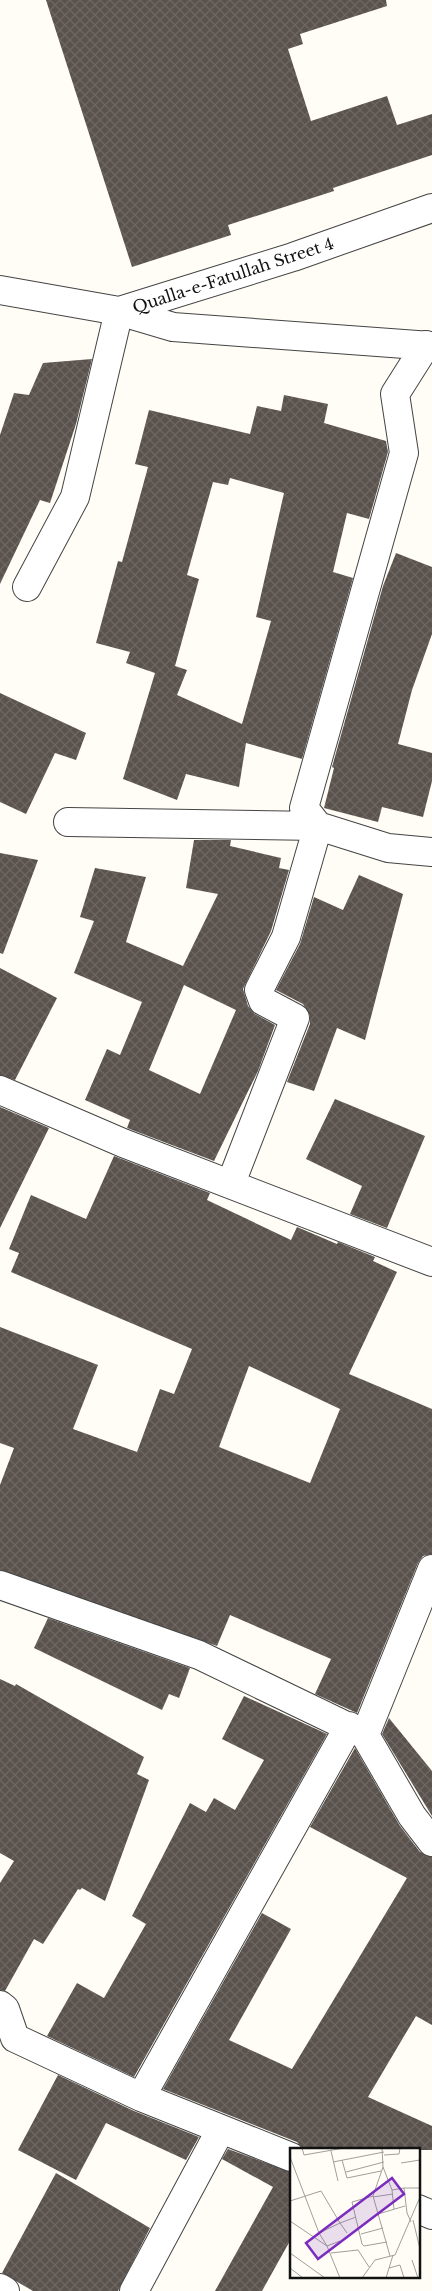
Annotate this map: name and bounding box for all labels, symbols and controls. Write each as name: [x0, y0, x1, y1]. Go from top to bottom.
street label: Qualla-e-Fatullah Street 4: [130, 233, 336, 317]
inset map: [290, 2148, 420, 2278]

